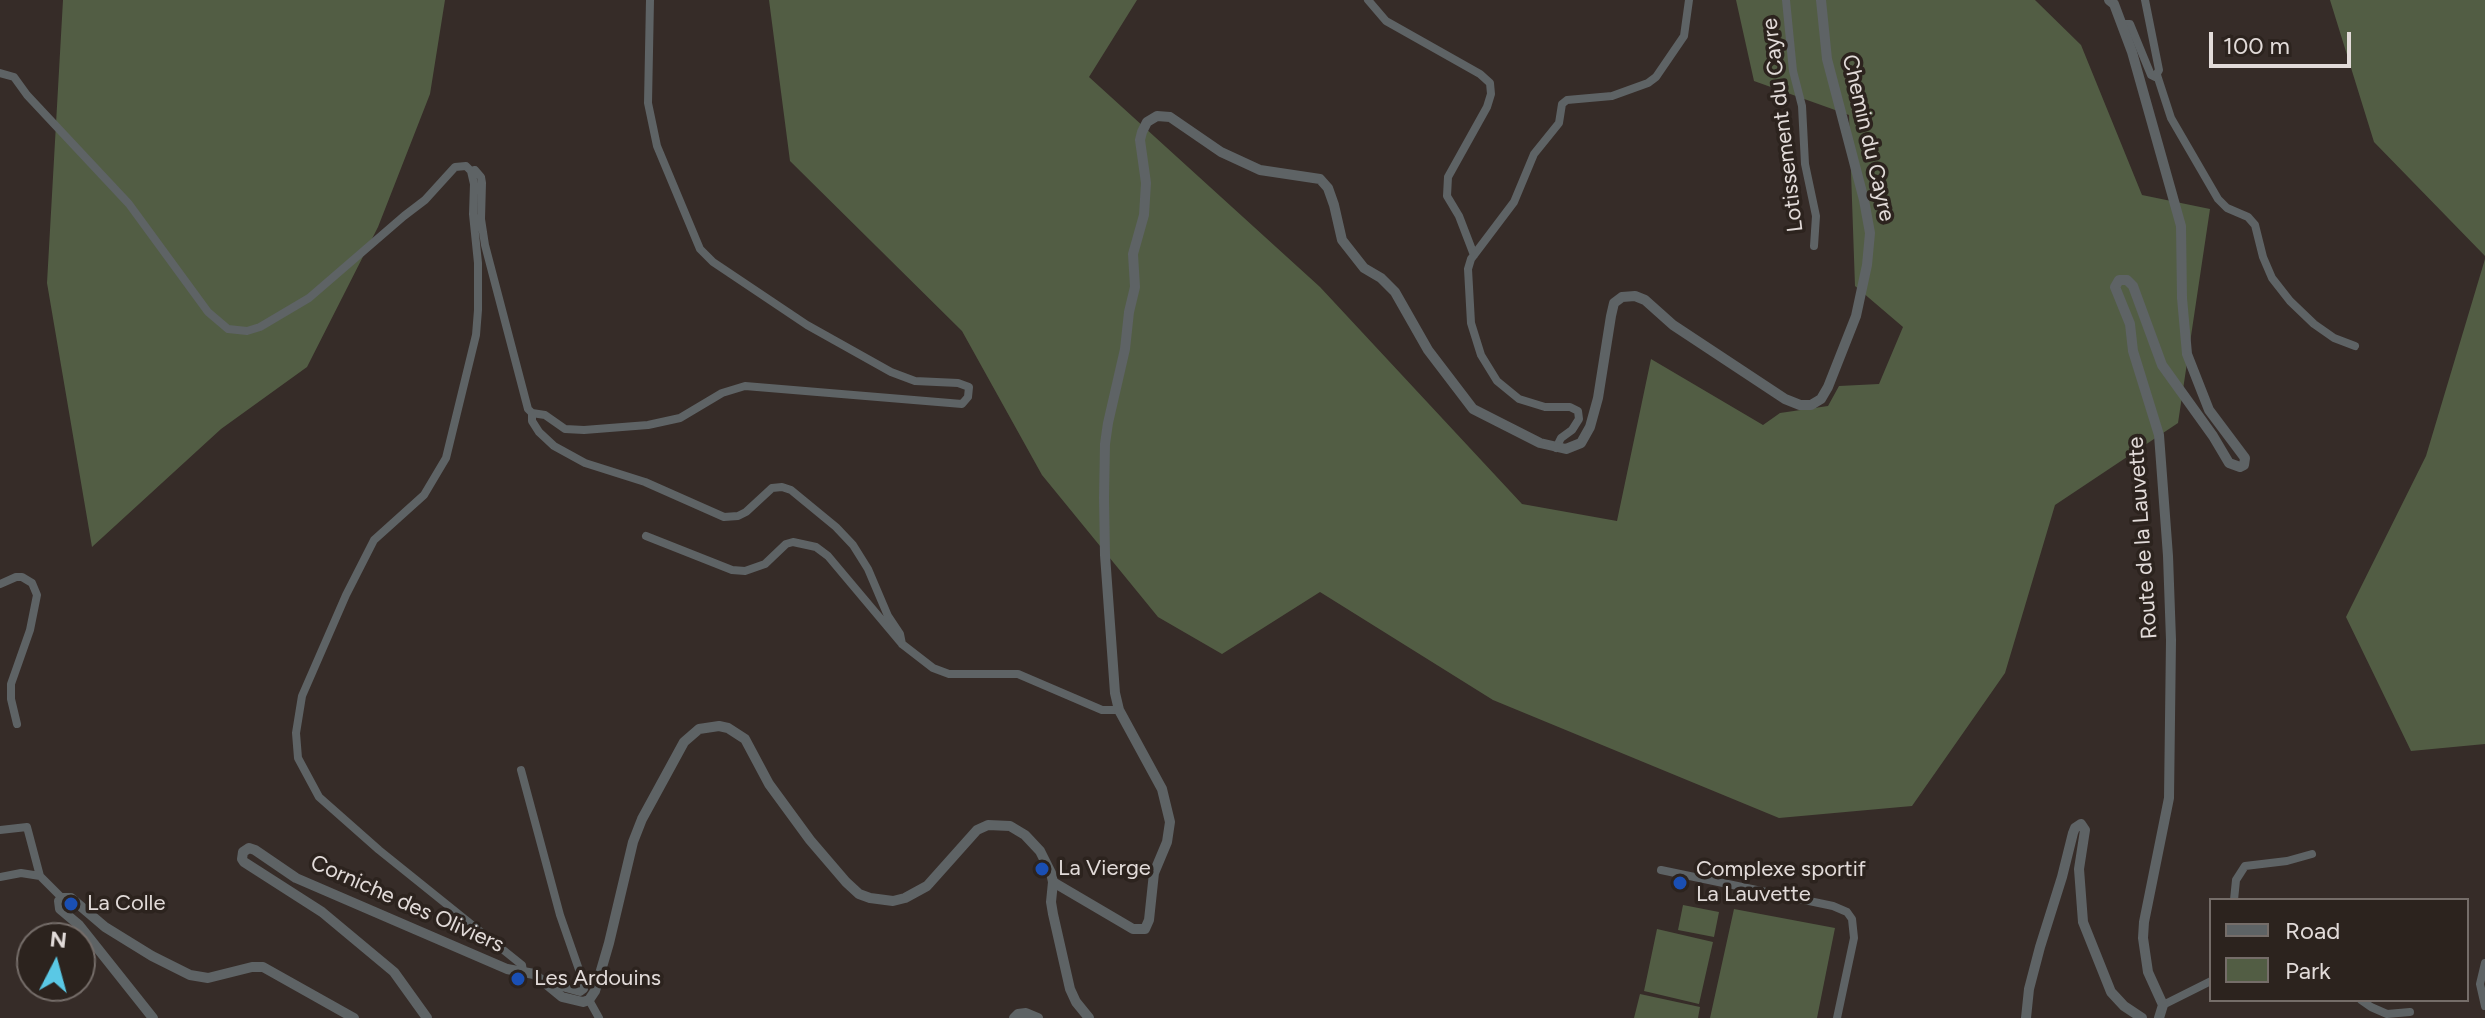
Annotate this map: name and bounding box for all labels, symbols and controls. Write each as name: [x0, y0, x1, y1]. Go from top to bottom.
street label: Lotissement du Cayre: [1757, 16, 1809, 234]
scale bar: [2213, 16, 2355, 66]
text: 100 m: [2223, 31, 2290, 60]
street label: Chemin du Cayre: [1836, 52, 1900, 224]
street label: Route de la Lauvette: [2123, 436, 2163, 640]
street label: Corniche des Oliviers: [306, 849, 508, 959]
place label: La Vierge: [1058, 856, 1151, 882]
place label: Complexe sportif La Lauvette: [1696, 857, 1866, 908]
marker: La Vierge: [1033, 860, 1051, 878]
marker: Complexe sportif La Lauvette: [1671, 874, 1689, 892]
place label: La Colle: [87, 891, 165, 917]
marker: La Colle: [62, 895, 80, 913]
legend: [2209, 898, 2469, 1002]
text: Road: [2285, 916, 2340, 945]
north arrow: [16, 922, 96, 1002]
text: N: [48, 925, 68, 954]
text: Park: [2285, 956, 2331, 985]
place label: Les Ardouins: [534, 966, 661, 992]
marker: Les Ardouins: [509, 970, 527, 988]

